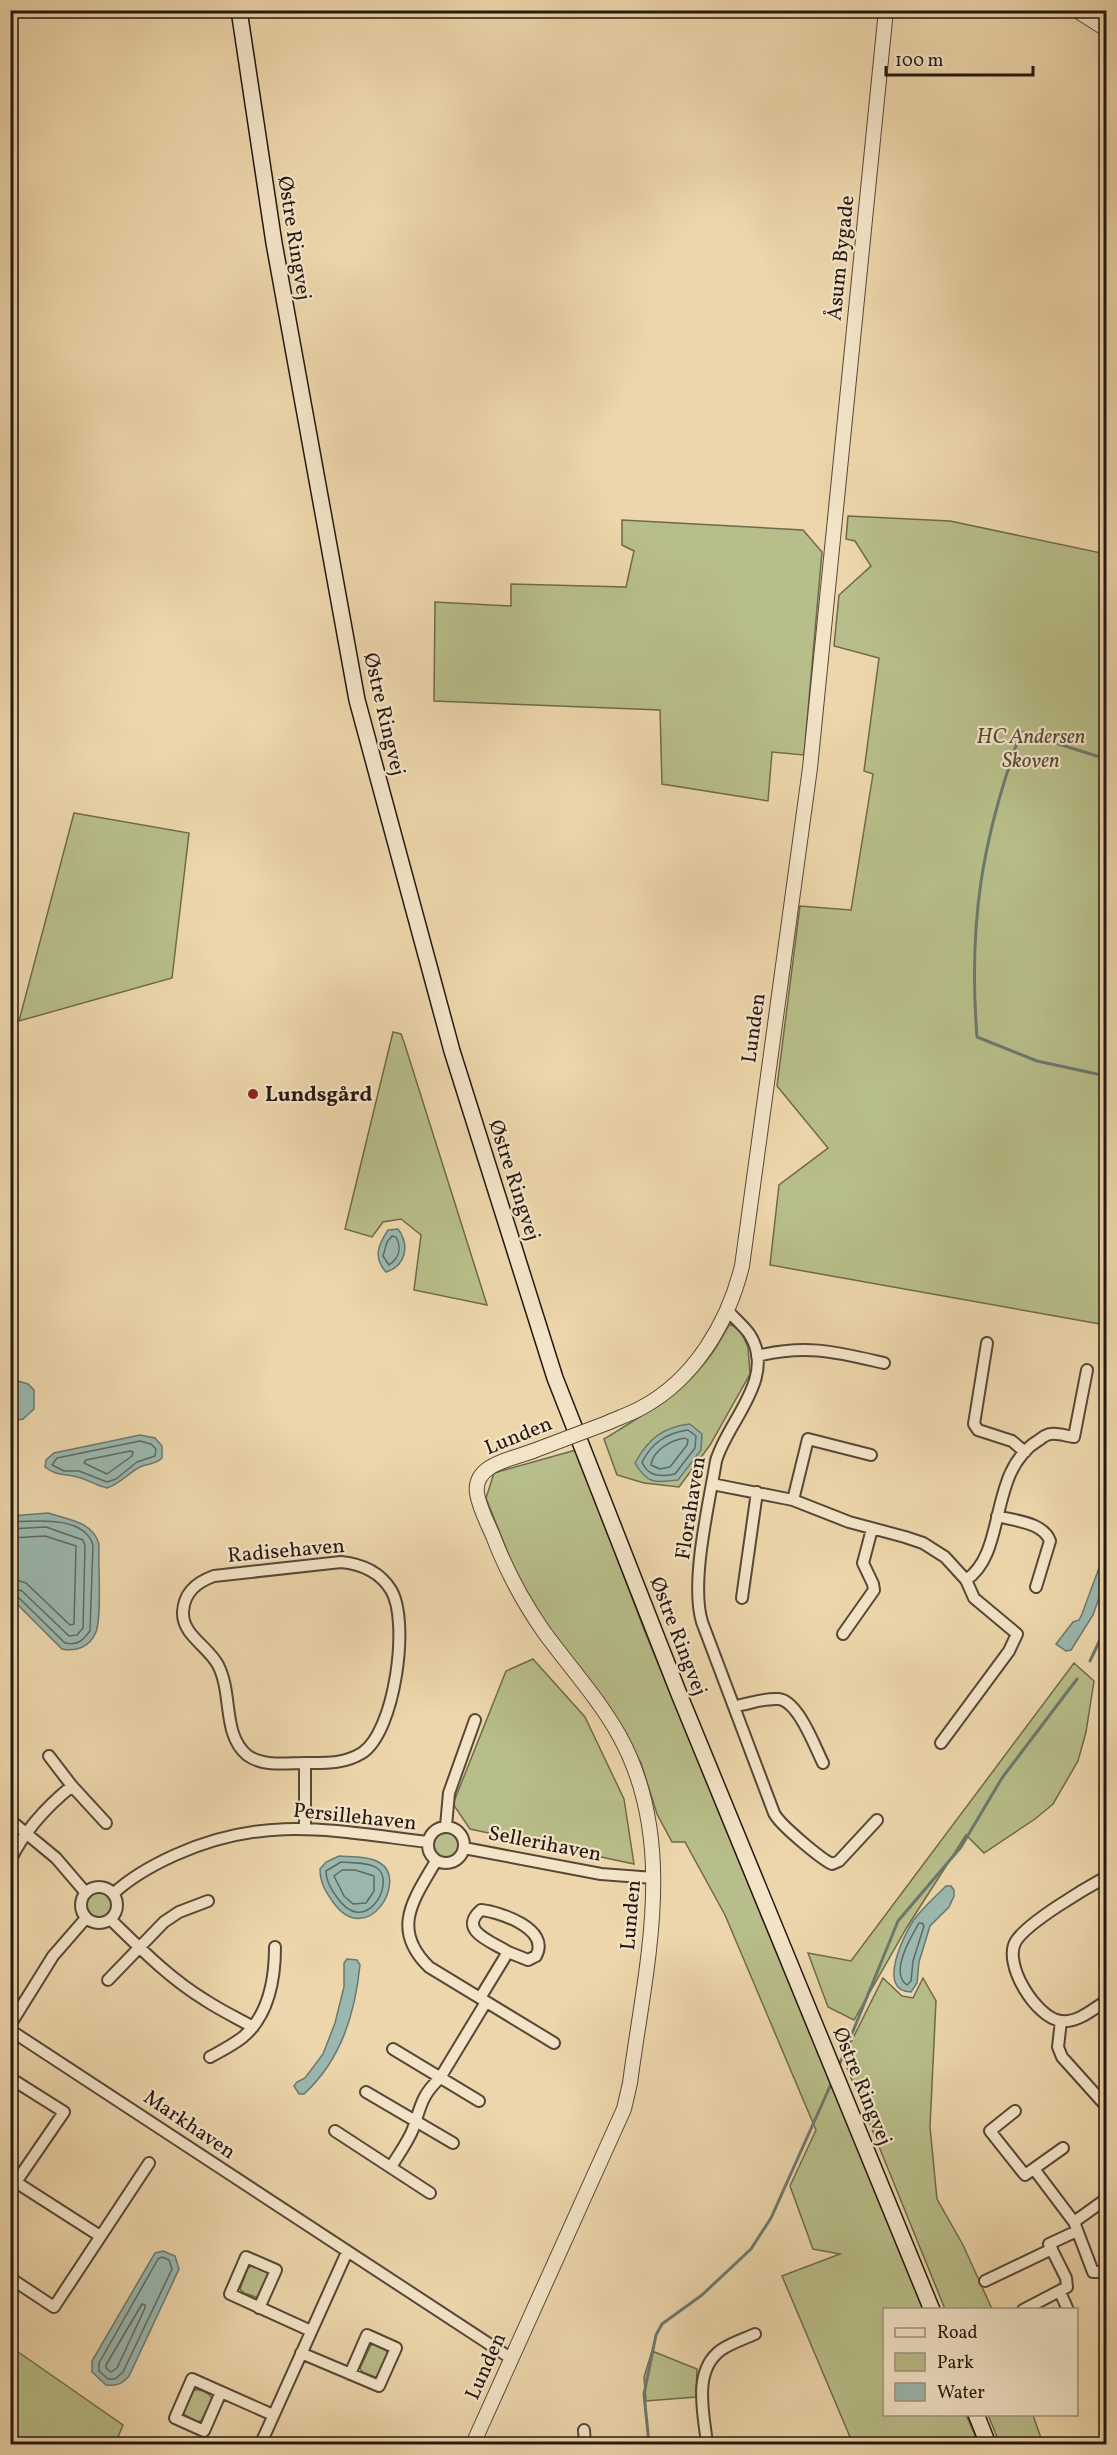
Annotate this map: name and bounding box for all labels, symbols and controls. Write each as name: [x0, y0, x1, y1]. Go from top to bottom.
scale bar: [886, 39, 1033, 77]
text: 100 m: [895, 49, 944, 74]
street label: Østre Ringvej: [269, 174, 318, 302]
street label: Åsum Bygade: [820, 194, 862, 322]
street label: Østre Ringvej: [355, 650, 412, 779]
park label: HC Andersen Skoven: [977, 723, 1086, 776]
street label: Lunden: [735, 991, 774, 1065]
place label: Lundsgård: [265, 1081, 372, 1110]
marker: Lundsgård: [246, 1087, 260, 1101]
street label: Østre Ringvej: [480, 1116, 547, 1245]
street label: Lunden: [480, 1410, 557, 1463]
street label: Florahaven: [669, 1455, 714, 1562]
street label: Radisehaven: [226, 1532, 346, 1571]
street label: Østre Ringvej: [642, 1573, 714, 1700]
street label: Persillehaven: [292, 1797, 418, 1838]
street label: Sellerihaven: [486, 1819, 604, 1870]
street label: Lunden: [614, 1879, 649, 1952]
street label: Østre Ringvej: [825, 2023, 899, 2150]
street label: Markhaven: [137, 2084, 241, 2167]
legend: [883, 2308, 1078, 2416]
text: Road: [937, 2321, 978, 2346]
street label: Lunden: [459, 2329, 514, 2405]
text: Park: [937, 2351, 974, 2376]
text: Water: [937, 2381, 985, 2406]

